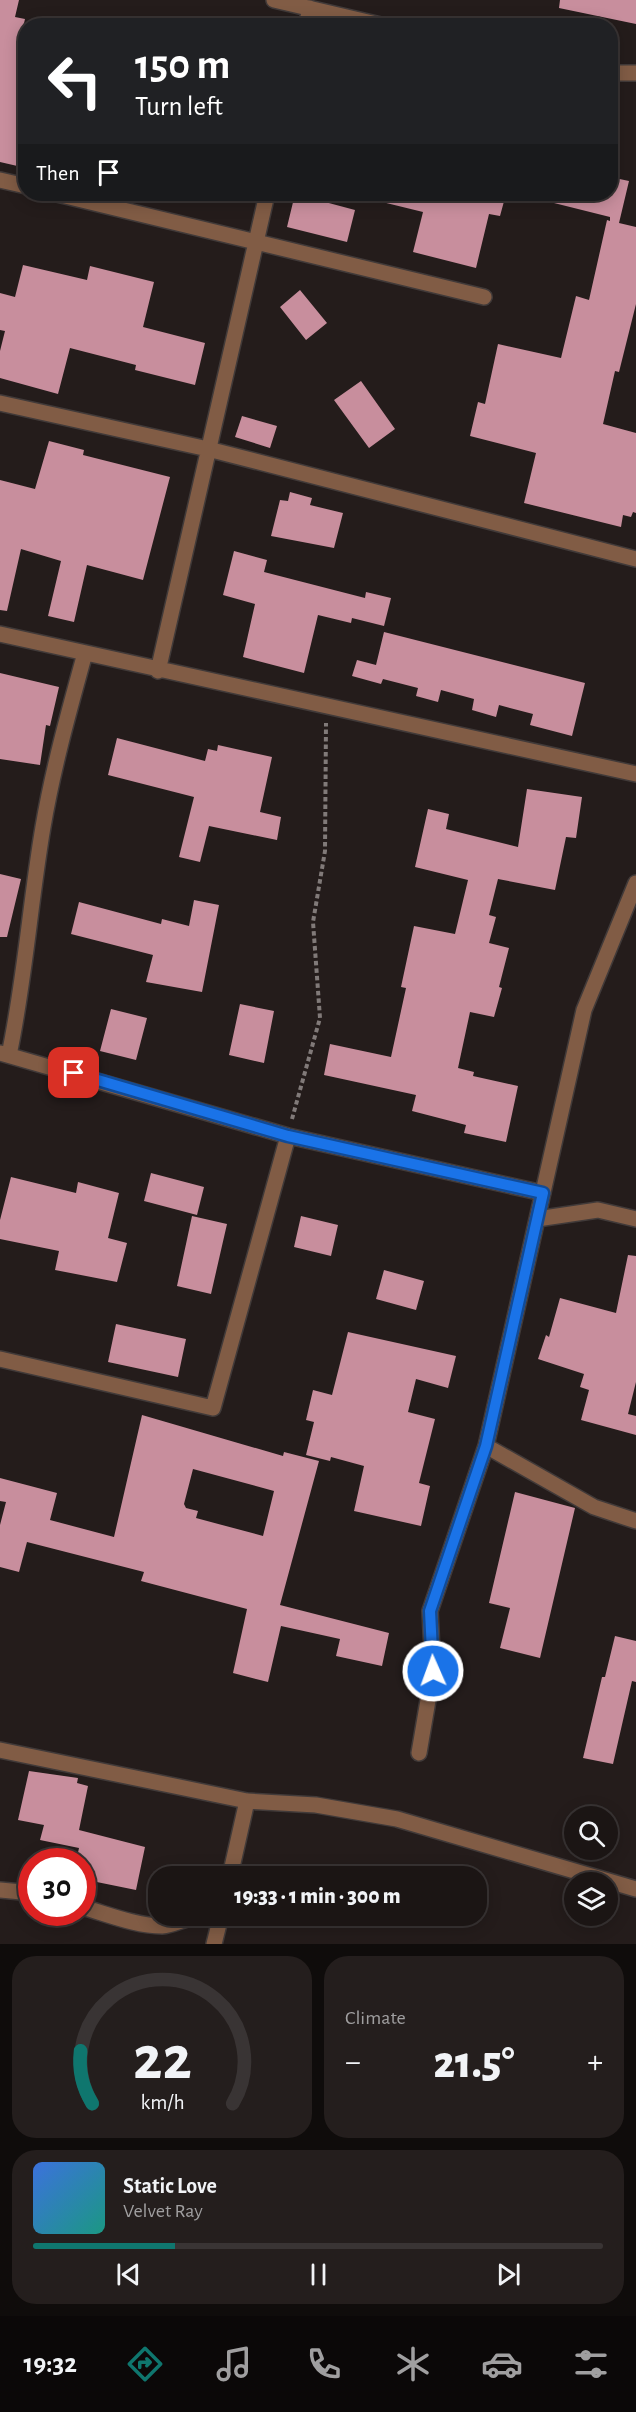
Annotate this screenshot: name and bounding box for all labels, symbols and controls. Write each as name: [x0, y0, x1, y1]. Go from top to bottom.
icon: left: [36, 42, 114, 120]
text: 150 m: [135, 44, 230, 86]
text: Turn left: [135, 93, 223, 120]
icon: arrive: [92, 156, 125, 189]
text: Then: [36, 162, 80, 184]
pin: [48, 1047, 99, 1098]
icon: arrive: [57, 1056, 90, 1089]
position arrow: [401, 1639, 465, 1703]
map controls: [564, 1806, 618, 1926]
button: search: [564, 1806, 618, 1860]
speed limit sign: 30: [18, 1848, 96, 1926]
button: layers: [564, 1872, 618, 1926]
text: 19:33 · 1 min · 300 m: [234, 1885, 401, 1907]
text: Climate: [345, 2008, 406, 2028]
text: 22: [133, 2028, 191, 2090]
text: 21.5°: [433, 2041, 515, 2086]
text: −: [345, 2046, 361, 2079]
text: +: [587, 2046, 603, 2079]
text: km/h: [140, 2092, 184, 2113]
text: Static Love: [123, 2175, 217, 2197]
text: Velvet Ray: [123, 2201, 203, 2221]
icon: previous: [112, 2258, 145, 2291]
icon: pause: [302, 2258, 335, 2291]
icon: next: [492, 2258, 525, 2291]
icon: directions: [124, 2343, 166, 2385]
icon: music: [213, 2343, 255, 2385]
icon: phone: [303, 2343, 345, 2385]
icon: climate: [392, 2343, 434, 2385]
icon: car: [481, 2343, 523, 2385]
icon: filters: [570, 2343, 612, 2385]
text: 19:32: [24, 2350, 77, 2377]

